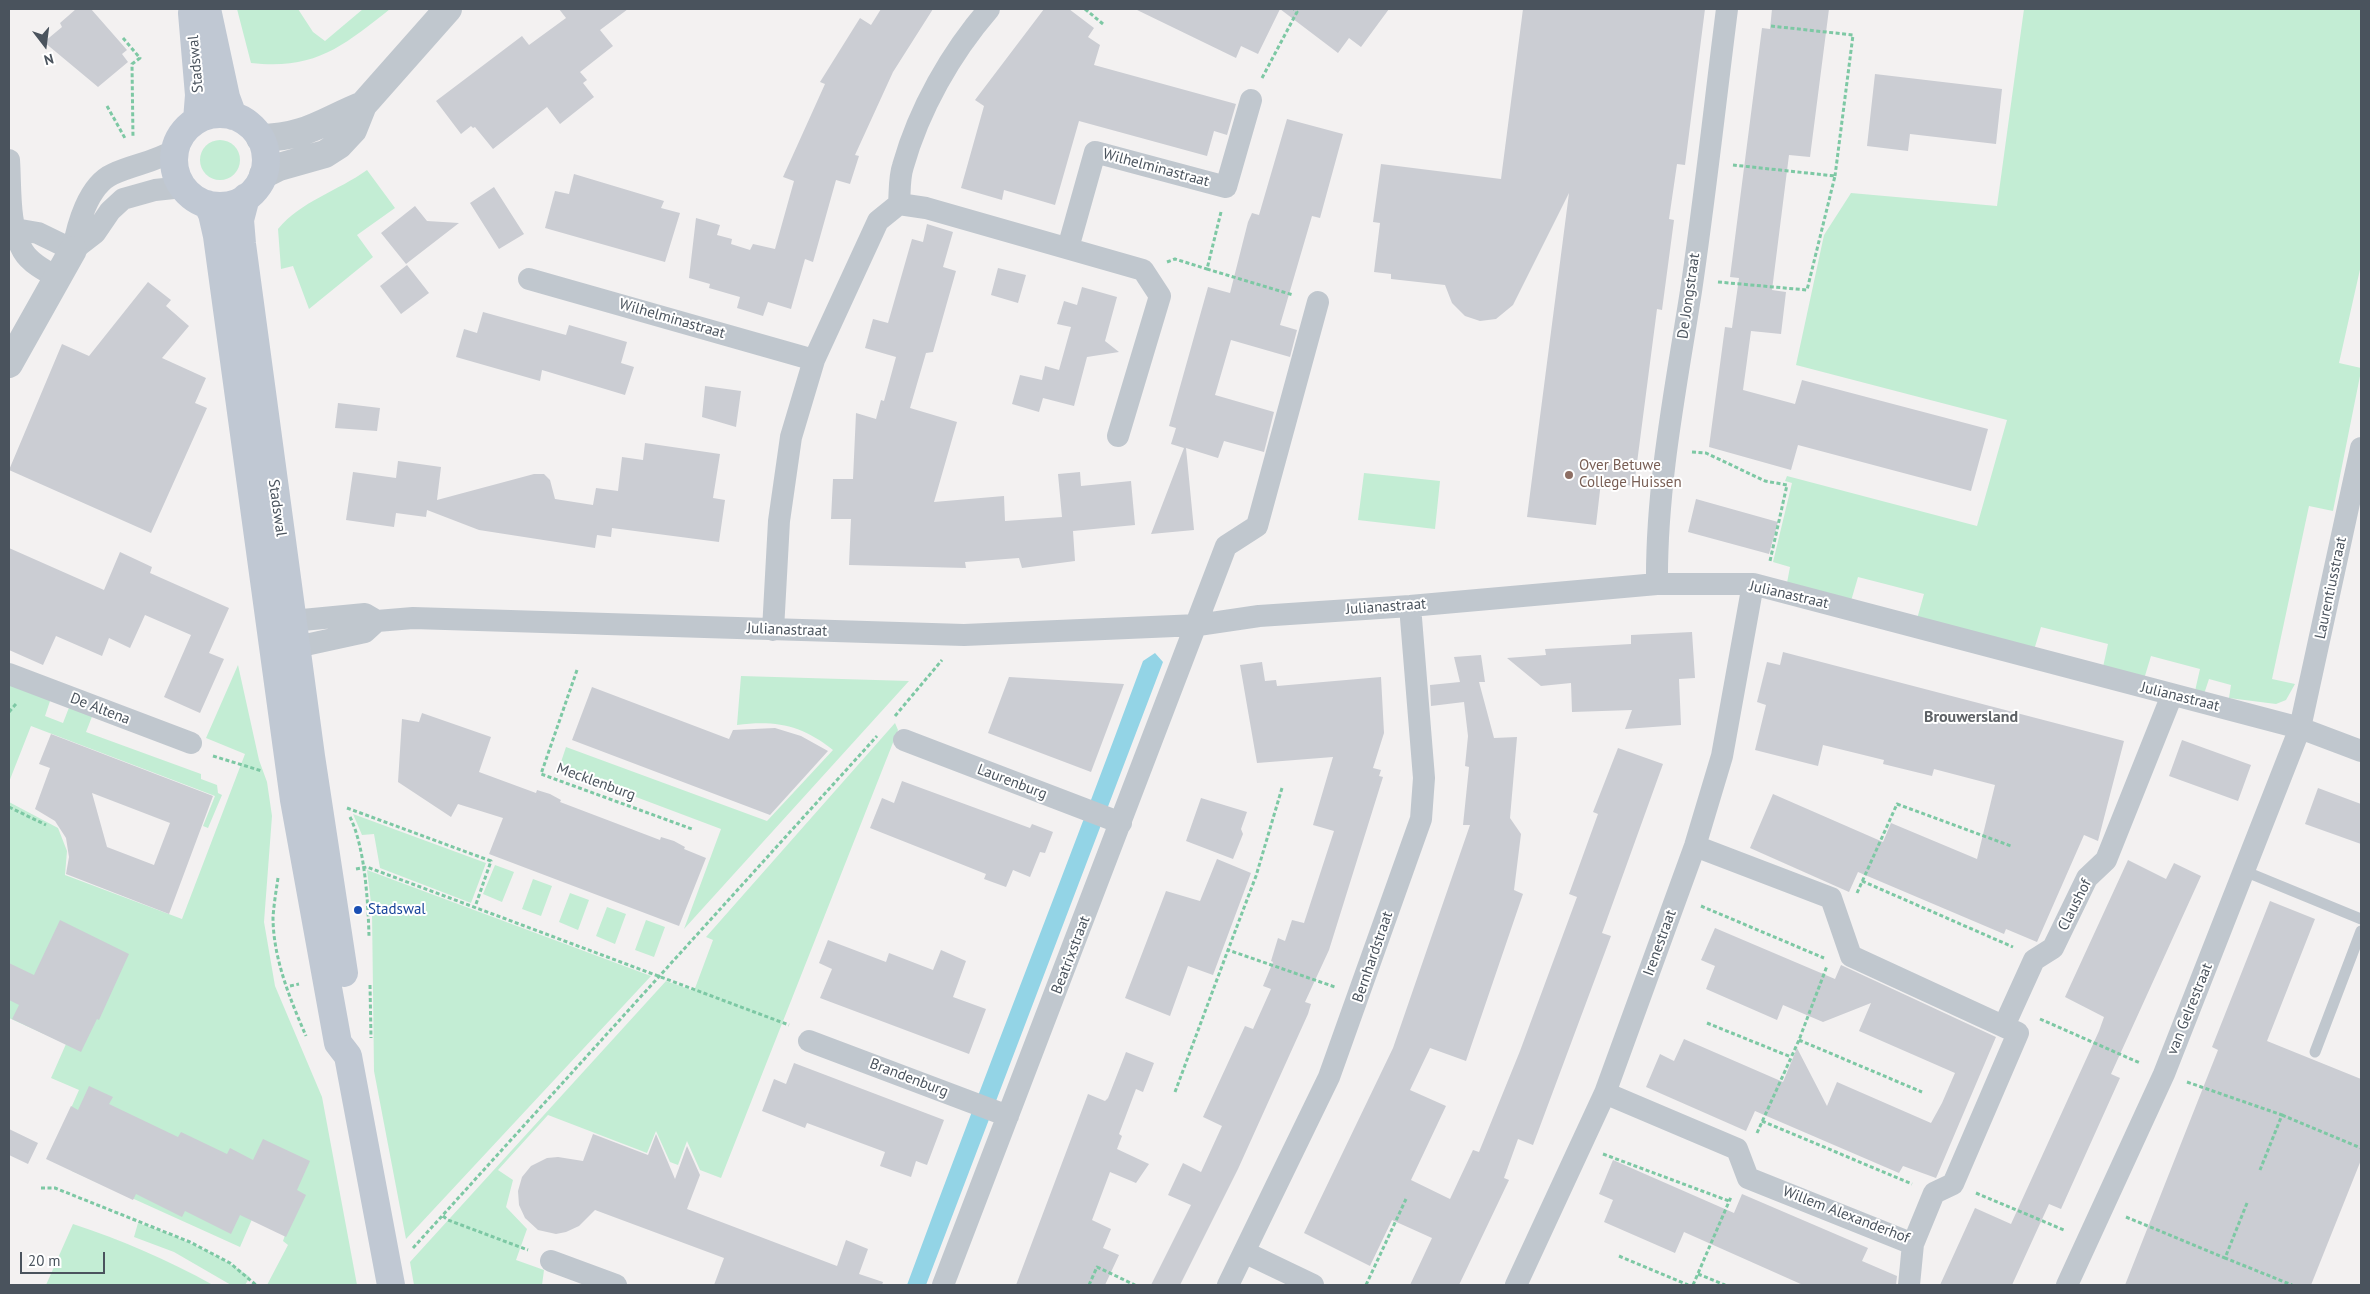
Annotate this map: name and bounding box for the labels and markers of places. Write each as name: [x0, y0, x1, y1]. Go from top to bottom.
place label: Over Betuwe College Huissen: [1579, 457, 1682, 492]
marker: Over Betuwe College Huissen: [1563, 469, 1575, 481]
place label: Stadswal: [368, 901, 426, 919]
marker: Stadswal: [352, 904, 364, 916]

